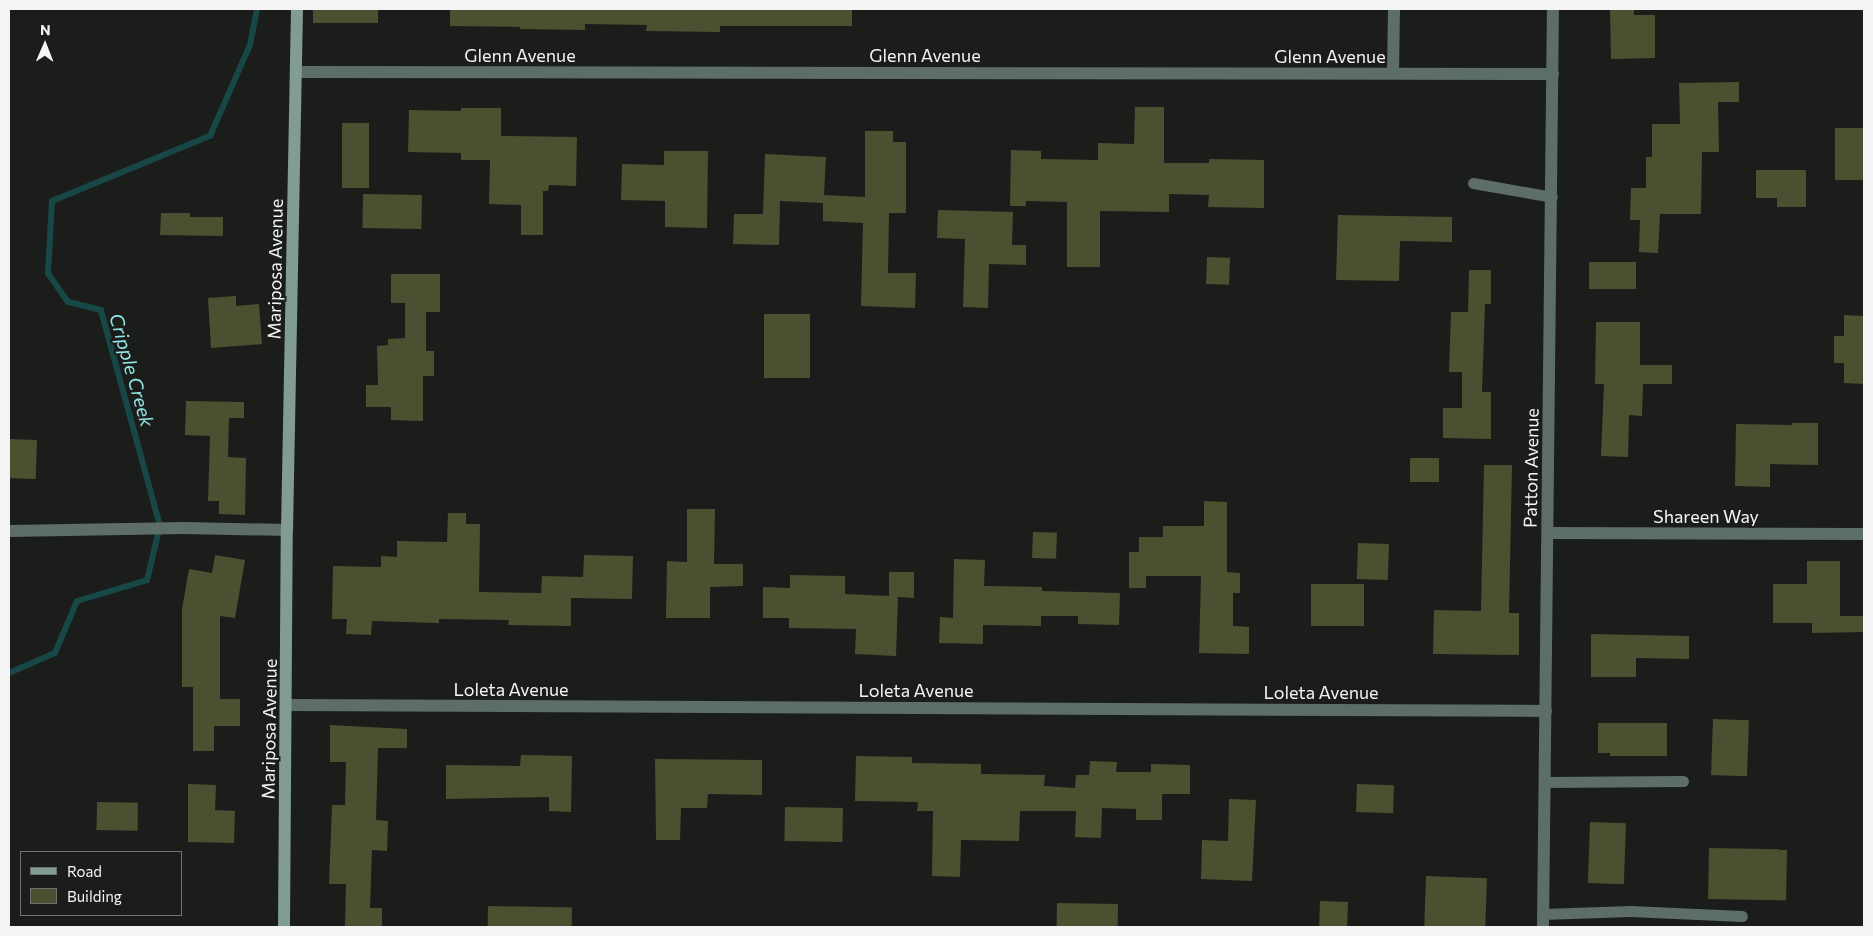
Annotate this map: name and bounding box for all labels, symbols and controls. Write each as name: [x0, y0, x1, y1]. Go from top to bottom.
north arrow: [20, 20, 70, 70]
text: N: [40, 21, 51, 38]
street label: Glenn Avenue: [464, 44, 576, 66]
street label: Glenn Avenue: [869, 44, 981, 66]
street label: Glenn Avenue: [1274, 45, 1386, 67]
street label: Mariposa Avenue: [263, 199, 287, 339]
water label: Cripple Creek: [105, 311, 159, 429]
street label: Patton Avenue: [1519, 408, 1543, 528]
street label: Shareen Way: [1653, 505, 1759, 527]
street label: Mariposa Avenue: [257, 659, 281, 799]
street label: Loleta Avenue: [453, 678, 569, 700]
street label: Loleta Avenue: [858, 679, 974, 701]
street label: Loleta Avenue: [1263, 681, 1379, 703]
legend: [20, 851, 182, 916]
text: Road: [67, 862, 102, 880]
text: Building: [67, 887, 122, 905]

